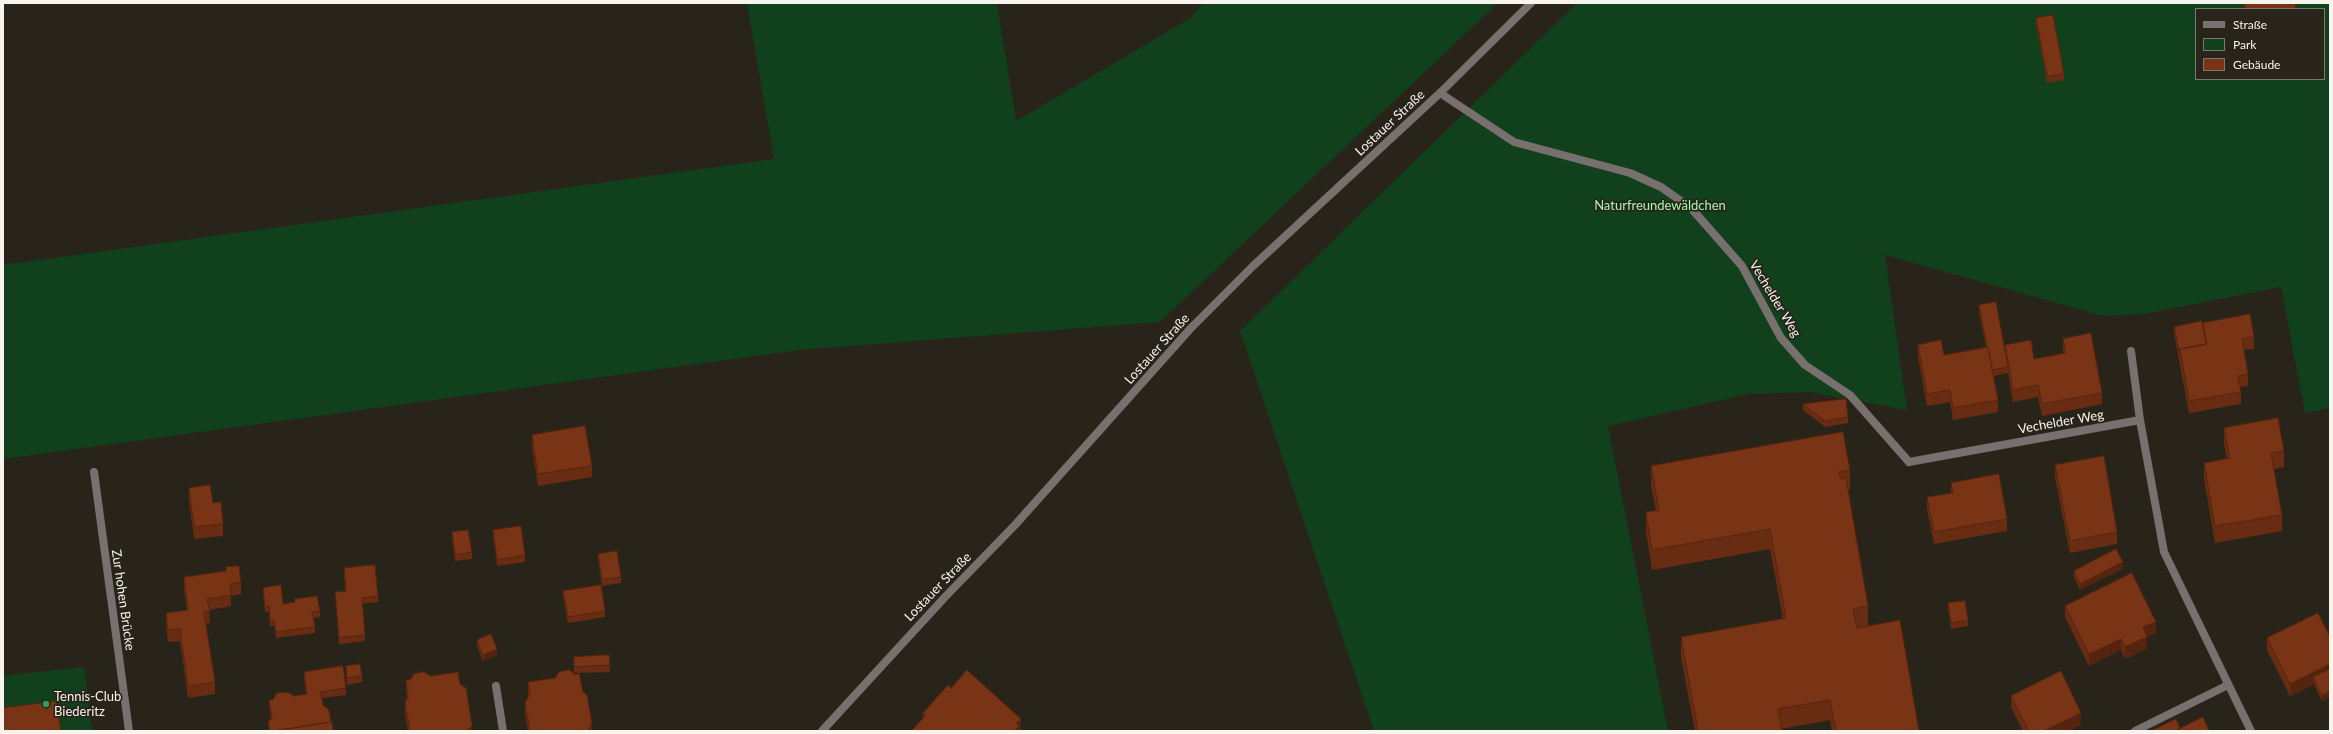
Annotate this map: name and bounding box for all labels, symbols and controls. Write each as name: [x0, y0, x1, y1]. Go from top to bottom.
legend: [2195, 8, 2325, 80]
text: Straße: [2233, 17, 2267, 32]
text: Park: [2233, 37, 2256, 52]
text: Gebäude: [2233, 57, 2280, 72]
street label: Lostauer Straße: [1352, 87, 1428, 159]
park label: Naturfreundewäldchen: [1594, 198, 1726, 214]
street label: Vechelder Weg: [1746, 258, 1804, 340]
street label: Lostauer Straße: [1121, 311, 1193, 387]
street label: Vechelder Weg: [2017, 407, 2105, 437]
street label: Zur hohen Brücke: [108, 549, 138, 651]
street label: Lostauer Straße: [901, 549, 975, 625]
place label: Tennis-Club Biederitz: [54, 689, 121, 720]
marker: Tennis-Club Biederitz: [41, 699, 51, 709]

